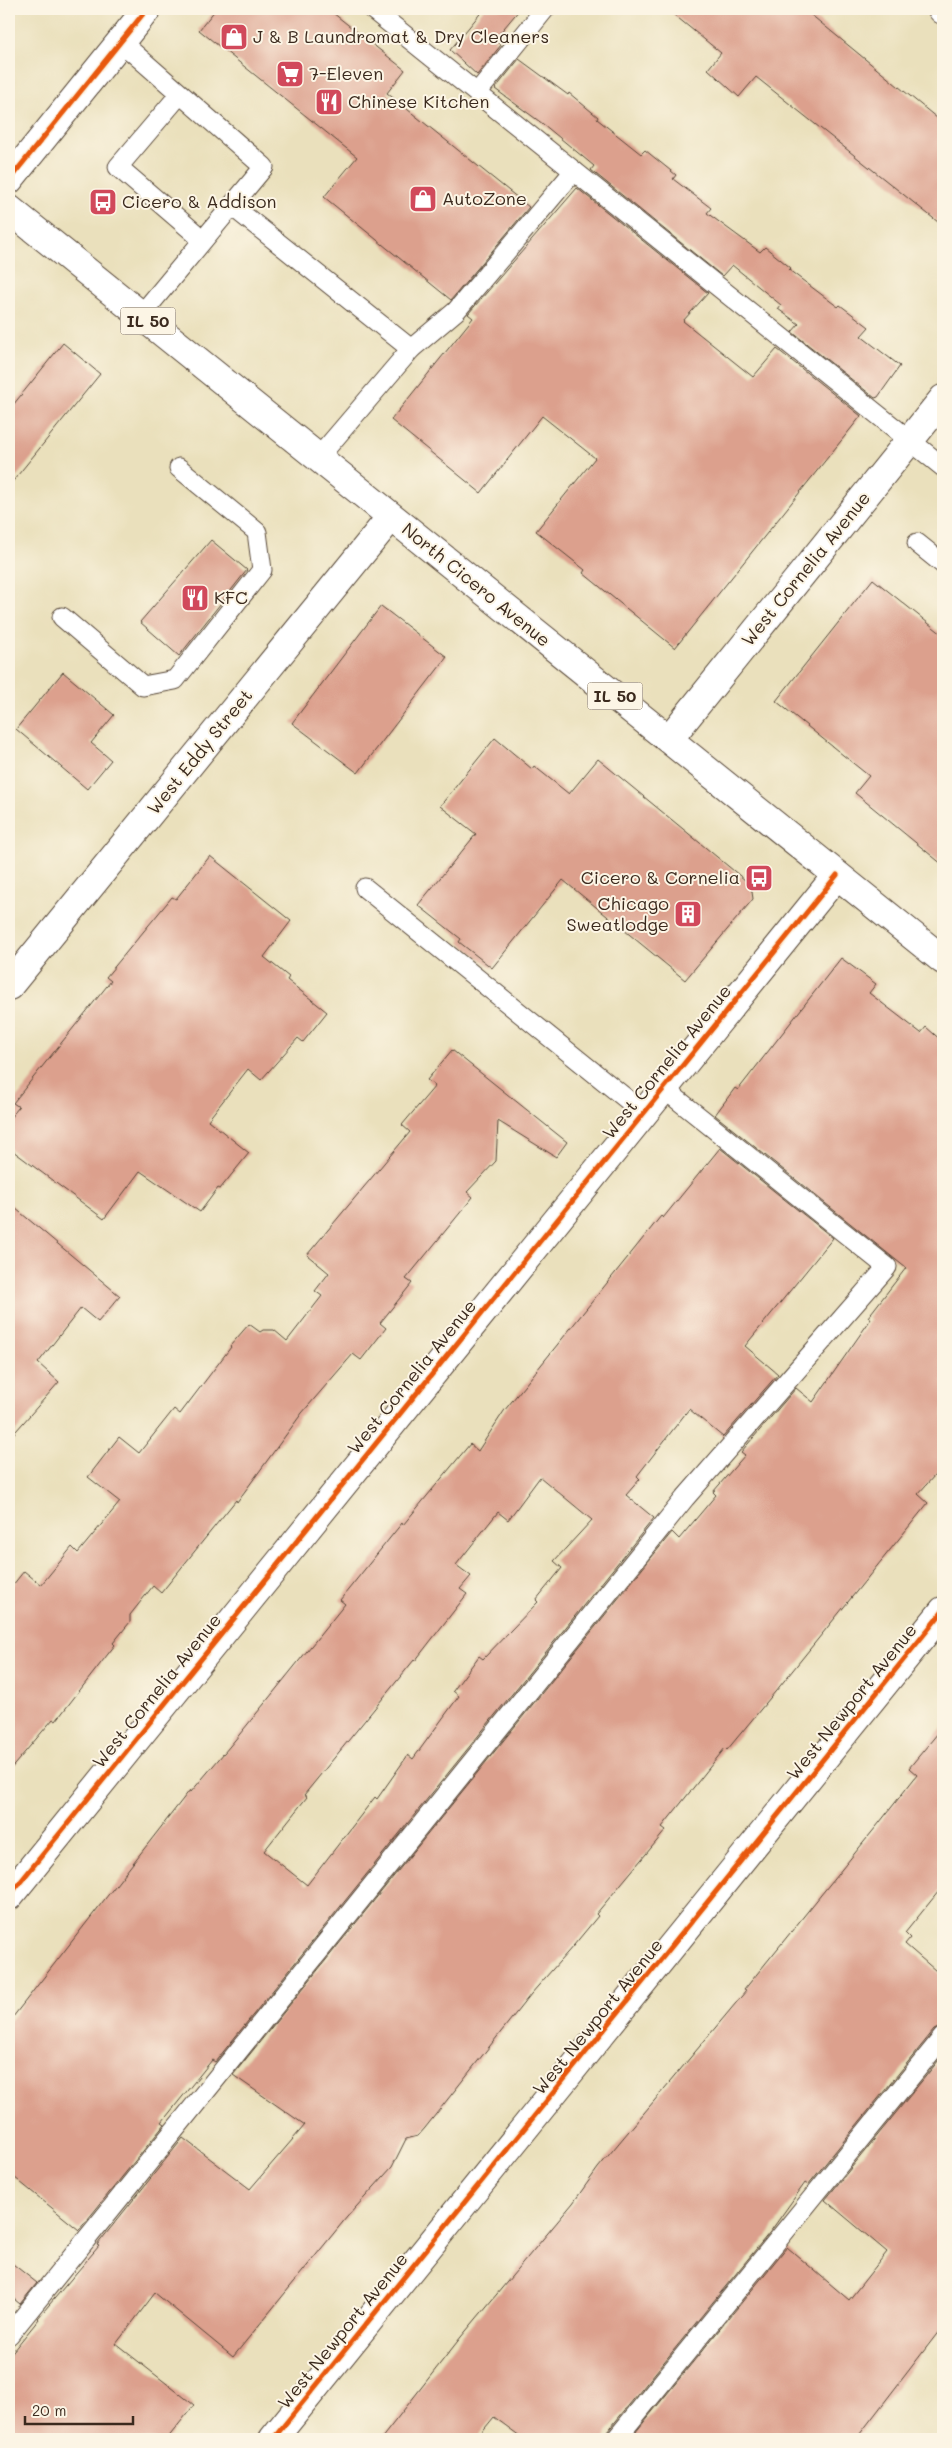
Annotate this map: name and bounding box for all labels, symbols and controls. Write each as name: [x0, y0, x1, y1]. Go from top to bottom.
shop icon: J & B Laundromat & Dry Cleaners: [219, 22, 249, 52]
place label: J & B Laundromat & Dry Cleaners: [253, 24, 549, 48]
supermarket icon: 7-Eleven: [275, 59, 305, 89]
place label: 7-Eleven: [309, 61, 383, 85]
restaurant icon: Chinese Kitchen: [314, 87, 344, 117]
place label: Chinese Kitchen: [348, 89, 489, 113]
shop icon: AutoZone: [408, 184, 438, 214]
place label: AutoZone: [442, 186, 527, 210]
bus stop icon: Cicero & Addison: [88, 187, 118, 217]
place label: Cicero & Addison: [122, 189, 277, 213]
road number: IL 50: [120, 308, 176, 334]
street label: West Cornelia Avenue: [735, 486, 875, 651]
street label: North Cicero Avenue: [397, 517, 556, 652]
restaurant icon: KFC: [180, 583, 210, 613]
place label: KFC: [214, 585, 248, 609]
road number: IL 50: [588, 682, 642, 709]
street label: West Eddy Street: [141, 684, 257, 819]
bus stop icon: Cicero & Cornelia: [744, 863, 774, 893]
place label: Cicero & Cornelia: [581, 865, 740, 889]
place label: Chicago Sweatlodge: [566, 891, 669, 936]
building icon: Chicago Sweatlodge: [673, 899, 703, 929]
street label: West Cornelia Avenue: [596, 979, 736, 1144]
street label: West Cornelia Avenue: [341, 1294, 481, 1459]
street label: West Cornelia Avenue: [86, 1608, 226, 1773]
street label: West Newport Avenue: [781, 1618, 922, 1785]
street label: West Newport Avenue: [527, 1933, 668, 2100]
street label: West Newport Avenue: [272, 2247, 413, 2414]
scale bar: [25, 2393, 132, 2425]
text: 20 m: [32, 2400, 66, 2420]

